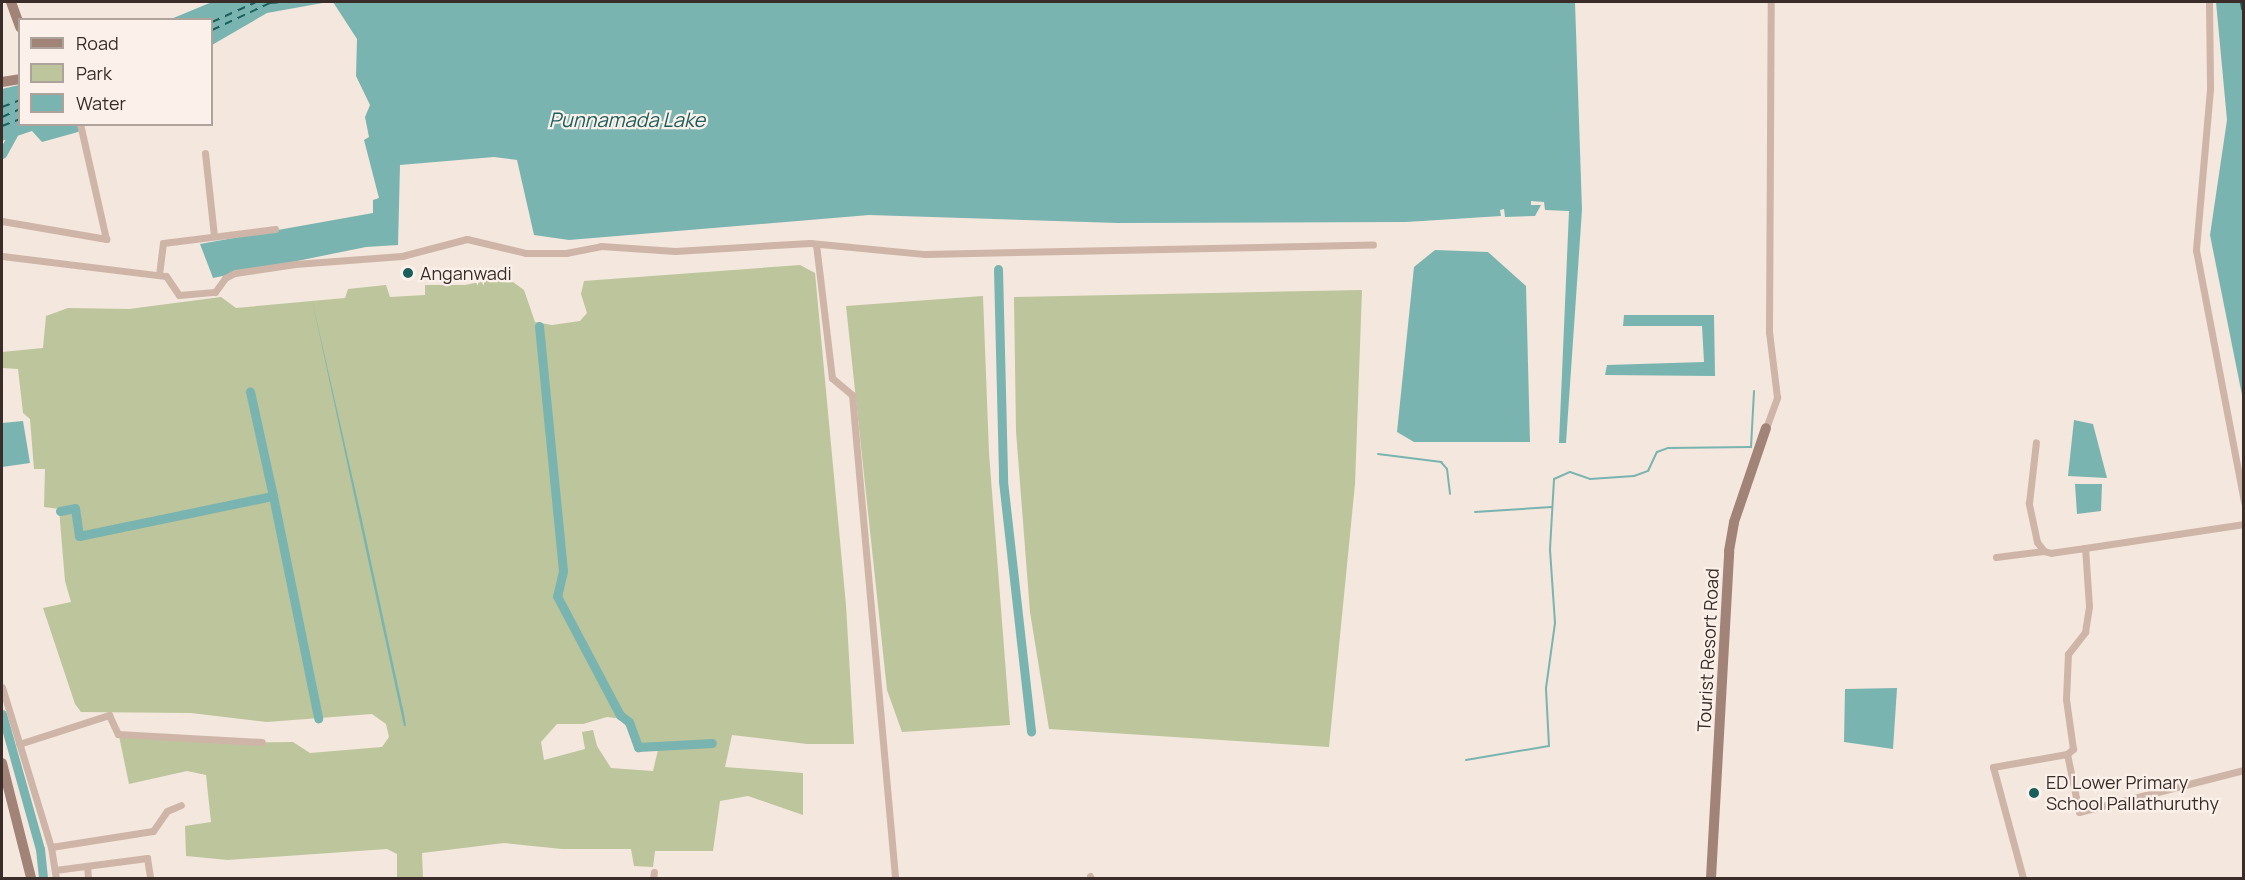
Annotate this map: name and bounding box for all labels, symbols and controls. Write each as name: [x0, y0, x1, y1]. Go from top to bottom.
legend: [18, 18, 213, 126]
text: Road: [76, 31, 119, 55]
text: Park: [76, 61, 112, 85]
text: Water: [76, 91, 126, 115]
water label: Punnamada Lake: [549, 107, 705, 131]
place label: Anganwadi: [420, 262, 512, 284]
marker: Anganwadi: [401, 266, 415, 280]
street label: Tourist Resort Road: [1693, 568, 1723, 732]
place label: ED Lower Primary School Pallathuruthy: [2046, 772, 2219, 814]
marker: ED Lower Primary School Pallathuruthy: [2027, 786, 2041, 800]

